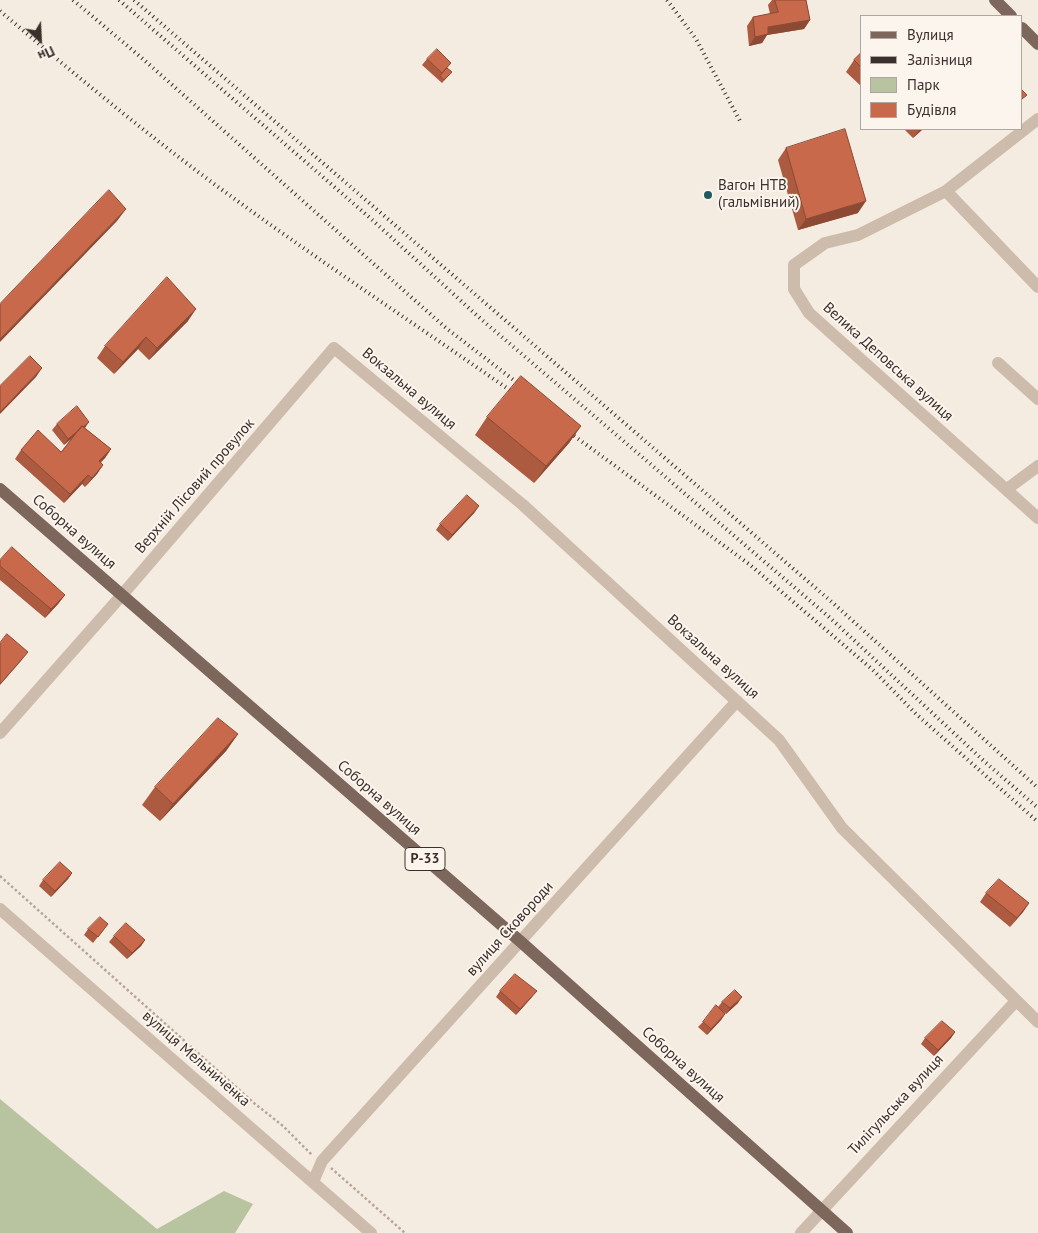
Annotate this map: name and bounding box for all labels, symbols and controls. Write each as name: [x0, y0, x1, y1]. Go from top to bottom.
north arrow: [15, 15, 65, 65]
legend: [860, 15, 1023, 130]
text: Вулиця: [907, 25, 954, 44]
text: Пн: [35, 42, 58, 65]
text: Залізниця: [907, 50, 972, 69]
text: Парк: [907, 75, 940, 94]
text: Будівля: [907, 100, 956, 119]
place label: Вагон НТВ (гальмівний): [718, 177, 800, 212]
marker: Вагон НТВ (гальмівний): [702, 189, 714, 201]
street label: Велика Деповська вулиця: [819, 299, 957, 425]
street label: Вокзальна вулиця: [358, 344, 460, 434]
street label: Верхній Лісовий провулок: [131, 415, 259, 557]
street label: Соборна вулиця: [28, 491, 120, 573]
street label: Вокзальна вулиця: [663, 611, 763, 703]
street label: Соборна вулиця: [333, 757, 425, 839]
road number: Р-33: [405, 848, 445, 871]
street label: вулиця Сковороди: [463, 878, 557, 980]
street label: вулиця Мельниченка: [138, 1007, 254, 1111]
street label: Соборна вулиця: [638, 1023, 728, 1107]
street label: Тилігульська вулиця: [845, 1051, 947, 1159]

